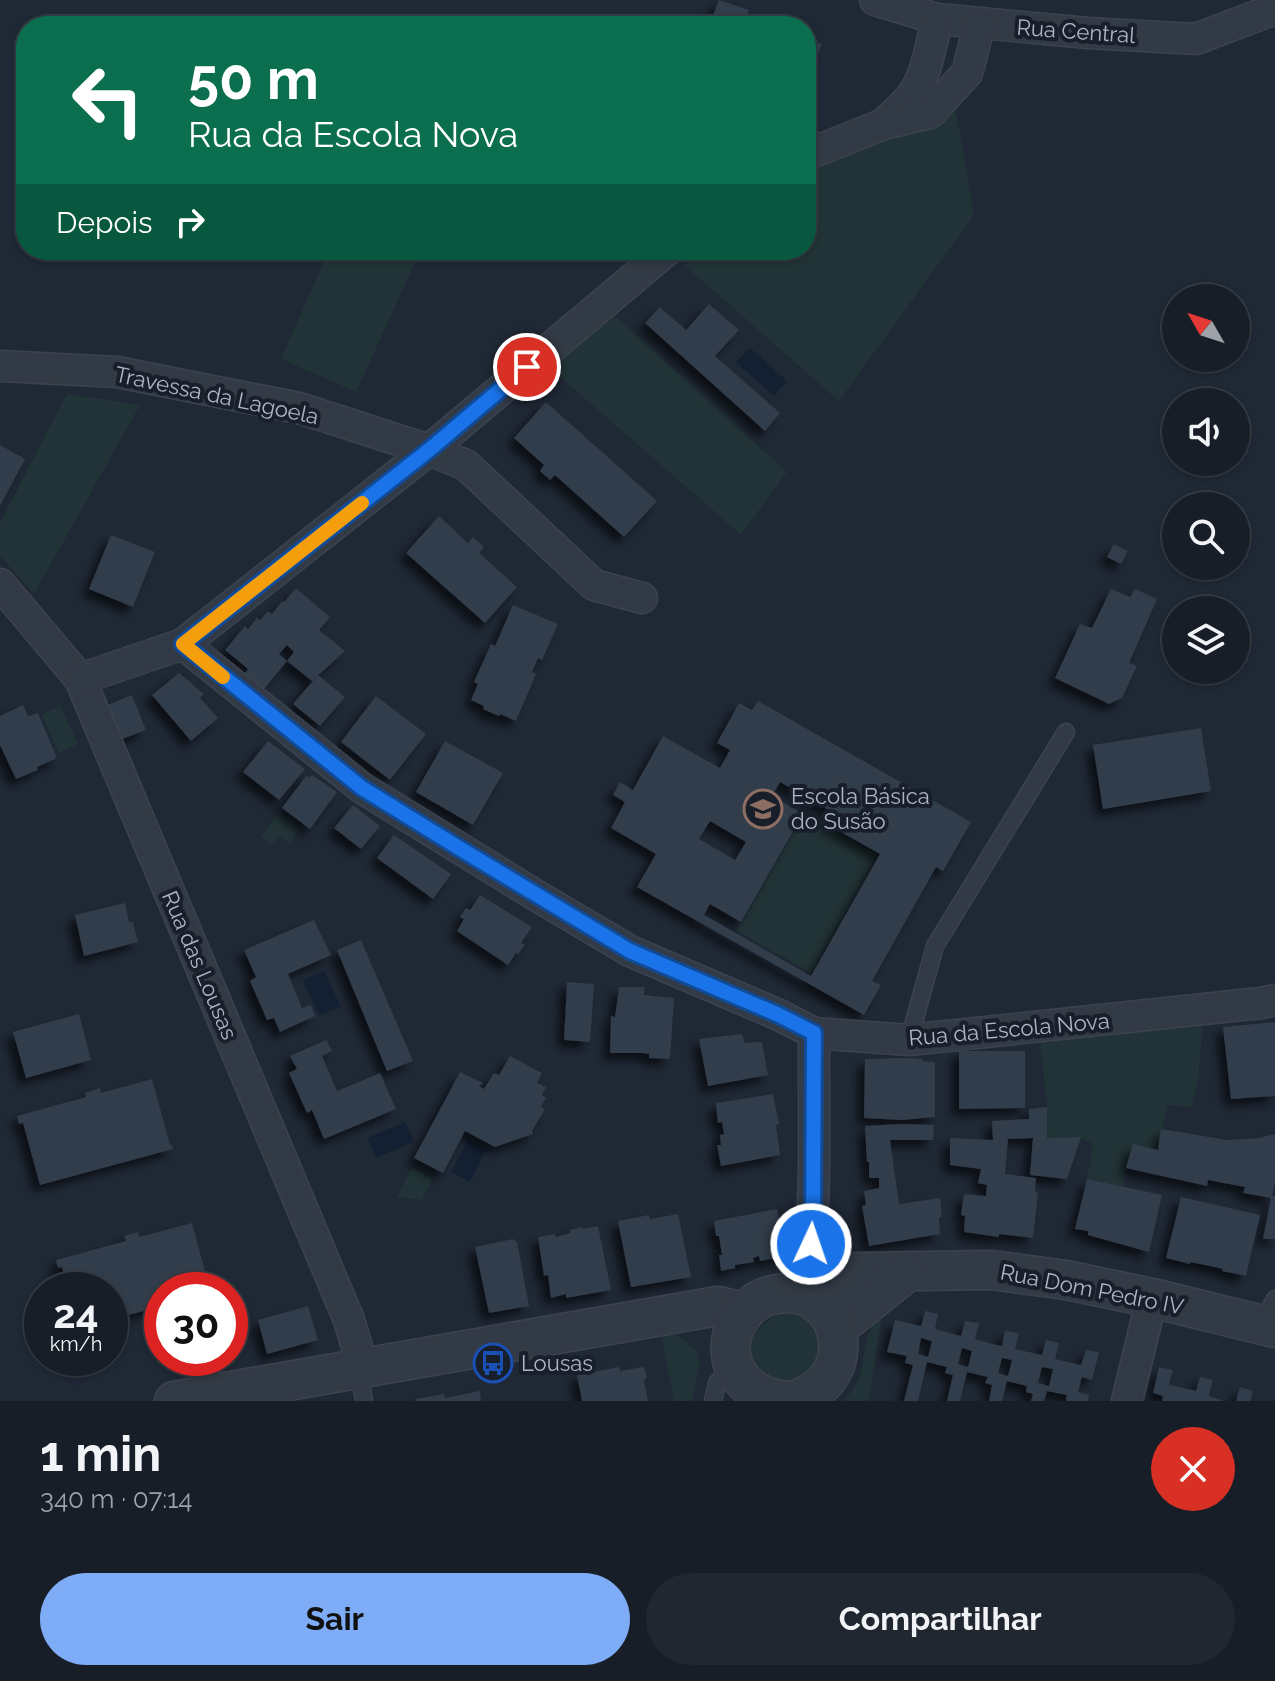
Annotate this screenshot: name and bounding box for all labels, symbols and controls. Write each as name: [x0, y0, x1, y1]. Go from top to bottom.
street label: Rua Central: [1016, 14, 1136, 48]
text: 50 m: [188, 46, 319, 112]
icon: left: [56, 48, 160, 152]
text: Rua da Escola Nova: [188, 113, 518, 155]
icon: right: [168, 200, 212, 244]
text: Depois: [56, 205, 152, 240]
north arrow: [1162, 284, 1250, 372]
map controls: [1162, 284, 1250, 684]
pin: [493, 333, 561, 401]
icon: arrive: [505, 345, 549, 389]
street label: Travessa da Lagoela: [113, 361, 321, 429]
button: sound: [1162, 388, 1250, 476]
button: search: [1162, 492, 1250, 580]
button: layers: [1162, 596, 1250, 684]
place label: Escola Básica do Susão: [791, 783, 930, 834]
school or university icon: Escola Básica do Susão: [742, 788, 784, 830]
street label: Rua das Lousas: [157, 887, 243, 1043]
street label: Rua da Escola Nova: [907, 1007, 1111, 1051]
position arrow: [769, 1202, 853, 1286]
street label: Rua Dom Pedro IV: [998, 1258, 1186, 1320]
speed limit sign: 30: [144, 1272, 248, 1376]
text: 24: [53, 1290, 99, 1337]
text: km/h: [50, 1332, 102, 1356]
bus stop icon: Lousas: [472, 1342, 514, 1384]
place label: Lousas: [521, 1350, 593, 1376]
text: 1 min: [40, 1426, 161, 1482]
button: close: [1151, 1427, 1235, 1511]
text: 340 m · 07:14: [40, 1484, 193, 1514]
button: Sair: [40, 1573, 630, 1665]
button: Compartilhar: [646, 1573, 1235, 1665]

